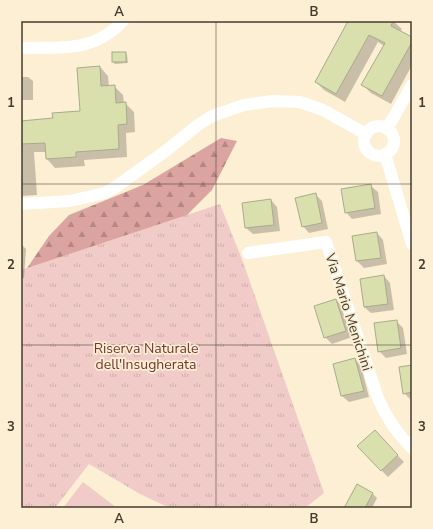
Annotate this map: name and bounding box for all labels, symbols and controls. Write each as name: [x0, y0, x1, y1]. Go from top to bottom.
text: A: [114, 3, 124, 21]
text: B: [310, 3, 319, 21]
text: 1: [7, 94, 15, 112]
text: 1: [418, 94, 426, 112]
street label: Via Mario Menichini: [320, 250, 376, 373]
text: 2: [7, 256, 15, 274]
text: 2: [418, 256, 426, 274]
park label: Riserva Naturale dell'Insugherata: [94, 339, 198, 374]
text: 3: [7, 418, 15, 436]
text: 3: [418, 418, 426, 436]
text: A: [114, 510, 124, 528]
text: B: [310, 510, 319, 528]

